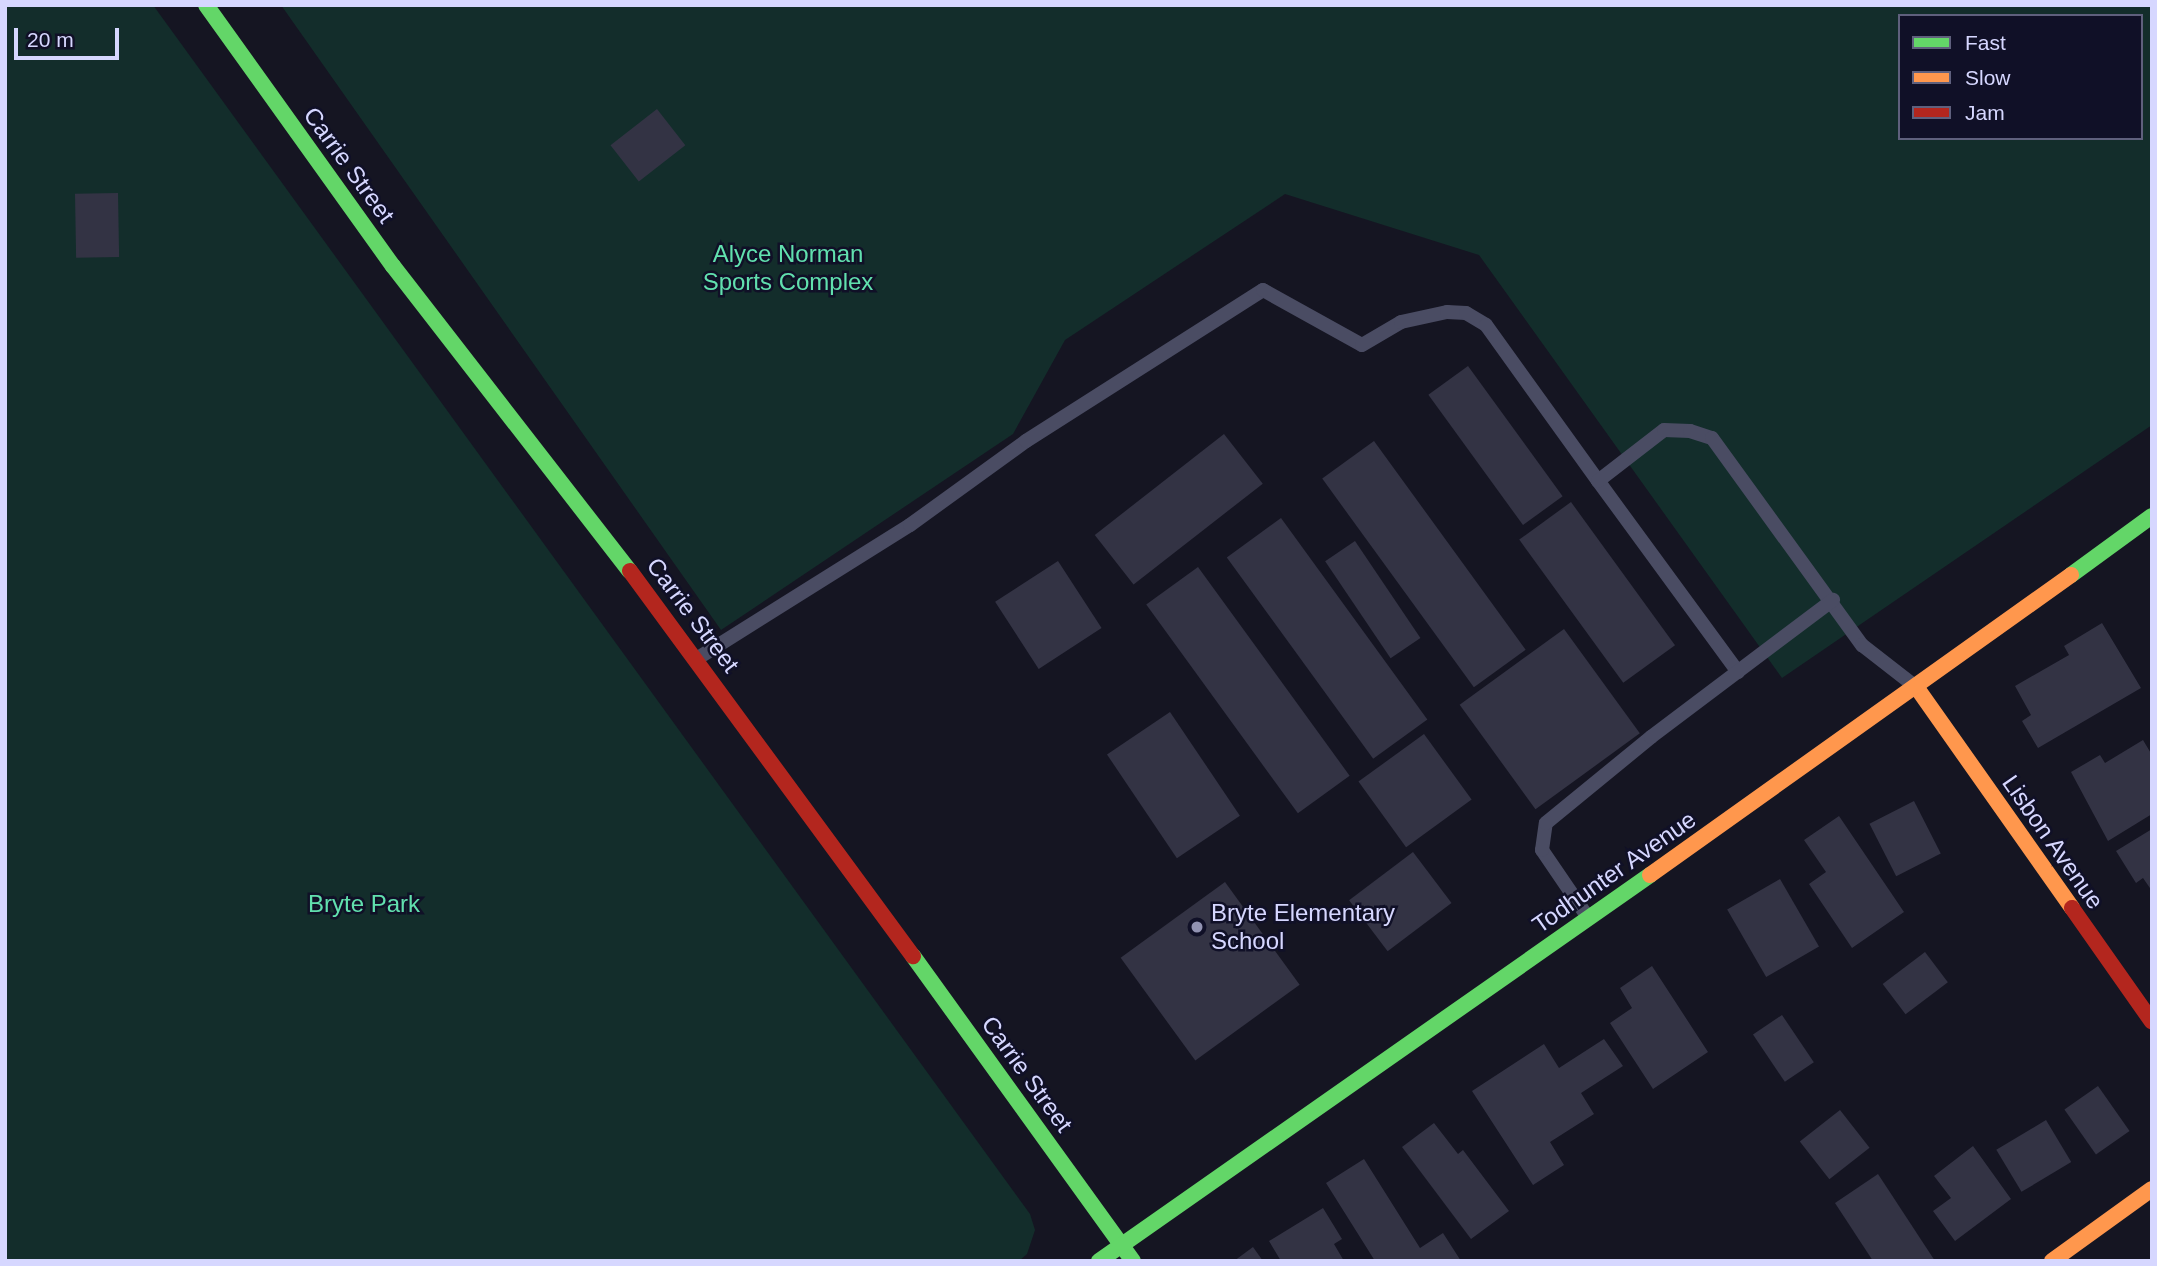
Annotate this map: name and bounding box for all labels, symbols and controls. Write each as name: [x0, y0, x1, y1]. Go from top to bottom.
scale bar: [18, 14, 122, 58]
legend: [1898, 14, 2143, 140]
text: 20 m: [27, 28, 74, 51]
text: Fast: [1965, 31, 2006, 54]
text: Slow: [1965, 66, 2011, 89]
text: Jam: [1965, 101, 2005, 124]
street label: Carrie Street: [297, 102, 401, 228]
park label: Alyce Norman Sports Complex: [703, 240, 873, 296]
street label: Carrie Street: [641, 552, 745, 678]
street label: Lisbon Avenue: [1996, 769, 2110, 915]
street label: Todhunter Avenue: [1526, 804, 1702, 940]
park label: Bryte Park: [308, 890, 420, 918]
place label: Bryte Elementary School: [1211, 899, 1395, 955]
marker: Bryte Elementary School: [1189, 919, 1205, 935]
street label: Carrie Street: [975, 1011, 1079, 1137]

